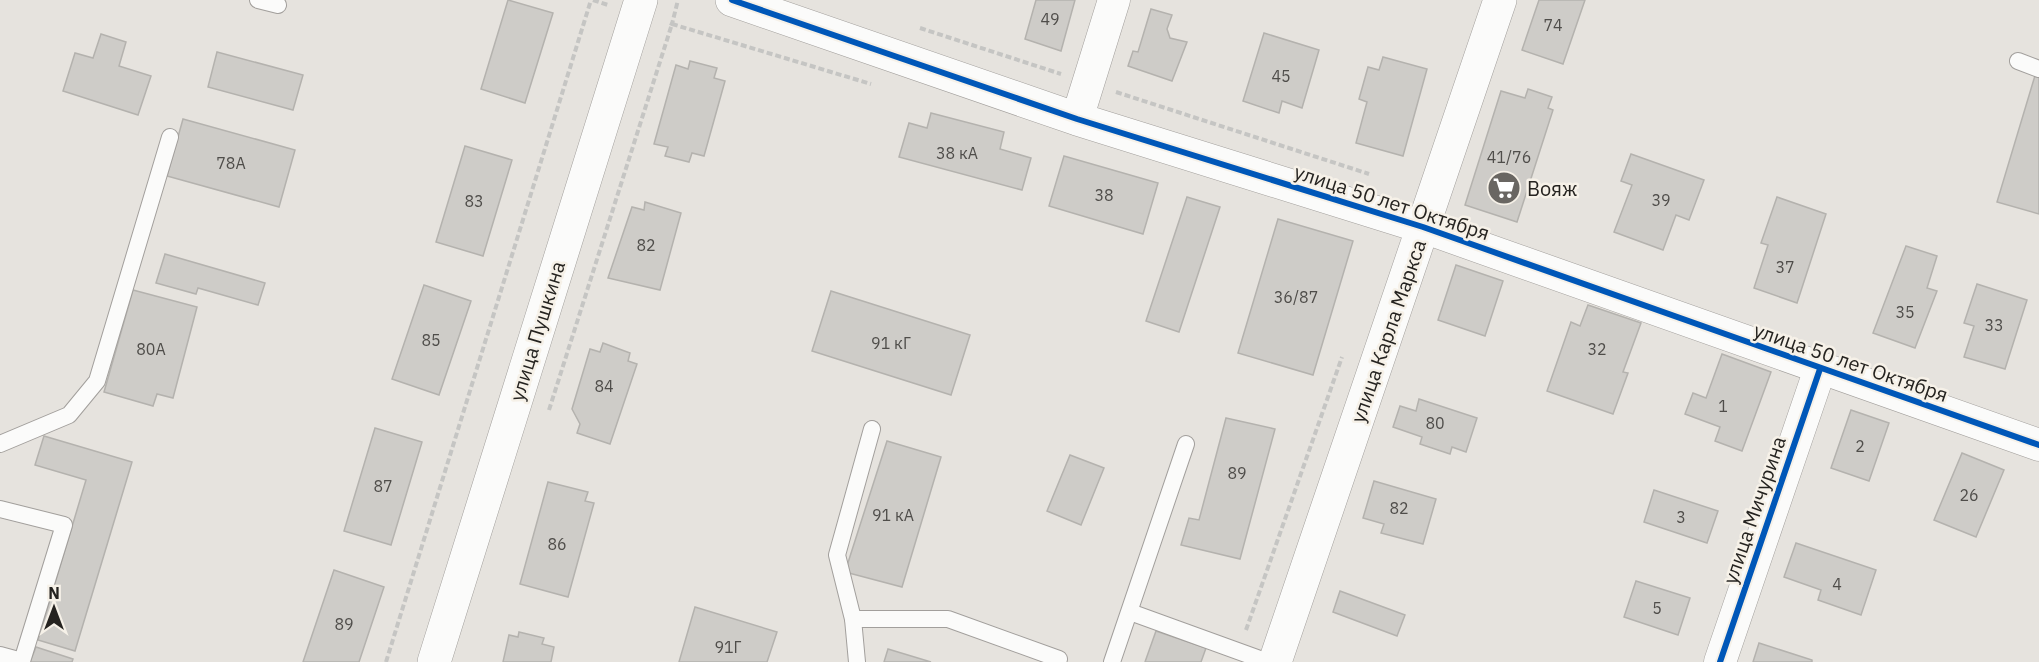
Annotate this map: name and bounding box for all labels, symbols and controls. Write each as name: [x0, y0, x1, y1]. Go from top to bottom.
house number: 49: [1040, 9, 1060, 29]
house number: 74: [1543, 15, 1563, 35]
house number: 45: [1271, 66, 1291, 86]
house number: 38 кА: [936, 143, 978, 163]
house number: 41/76: [1487, 147, 1531, 167]
house number: 78А: [216, 153, 246, 173]
street label: улица 50 лет Октября: [1291, 158, 1493, 246]
supermarket icon: Вояж: [1486, 170, 1522, 206]
place label: Вояж: [1527, 175, 1577, 202]
house number: 38: [1094, 185, 1114, 205]
house number: 39: [1651, 190, 1671, 210]
house number: 83: [464, 191, 484, 211]
house number: 82: [636, 235, 656, 255]
street label: улица Карла Маркса: [1344, 235, 1432, 426]
street label: улица Пушкина: [503, 257, 571, 404]
house number: 37: [1775, 257, 1795, 277]
house number: 36/87: [1274, 287, 1318, 307]
house number: 35: [1895, 302, 1915, 322]
house number: 33: [1984, 315, 2004, 335]
street label: улица 50 лет Октября: [1750, 316, 1952, 408]
house number: 85: [421, 330, 441, 350]
house number: 91 кГ: [871, 333, 911, 353]
house number: 80А: [136, 339, 166, 359]
house number: 32: [1587, 339, 1607, 359]
house number: 84: [594, 376, 614, 396]
house number: 1: [1718, 396, 1728, 416]
house number: 80: [1425, 413, 1445, 433]
street label: улица Мичурина: [1716, 432, 1792, 588]
house number: 2: [1855, 436, 1865, 456]
house number: 89: [1227, 463, 1247, 483]
house number: 87: [373, 476, 393, 496]
house number: 26: [1959, 485, 1979, 505]
house number: 82: [1389, 498, 1409, 518]
house number: 91 кА: [872, 505, 914, 525]
house number: 3: [1676, 507, 1686, 527]
house number: 86: [547, 534, 567, 554]
house number: 4: [1832, 574, 1842, 594]
north arrow: [24, 578, 84, 638]
text: N: [48, 583, 60, 603]
house number: 5: [1652, 598, 1662, 618]
house number: 89: [334, 614, 354, 634]
house number: 91Г: [714, 637, 742, 657]

